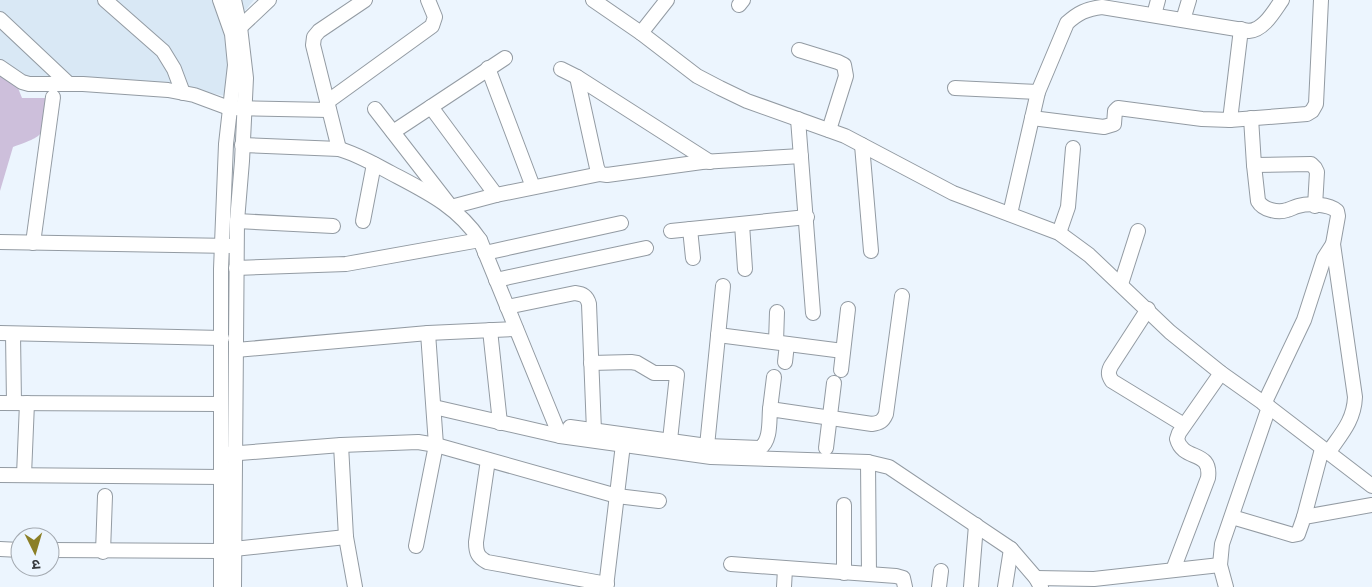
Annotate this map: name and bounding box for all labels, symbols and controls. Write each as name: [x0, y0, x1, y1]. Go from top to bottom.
north arrow: [10, 527, 60, 577]
text: उ: [31, 557, 41, 574]

